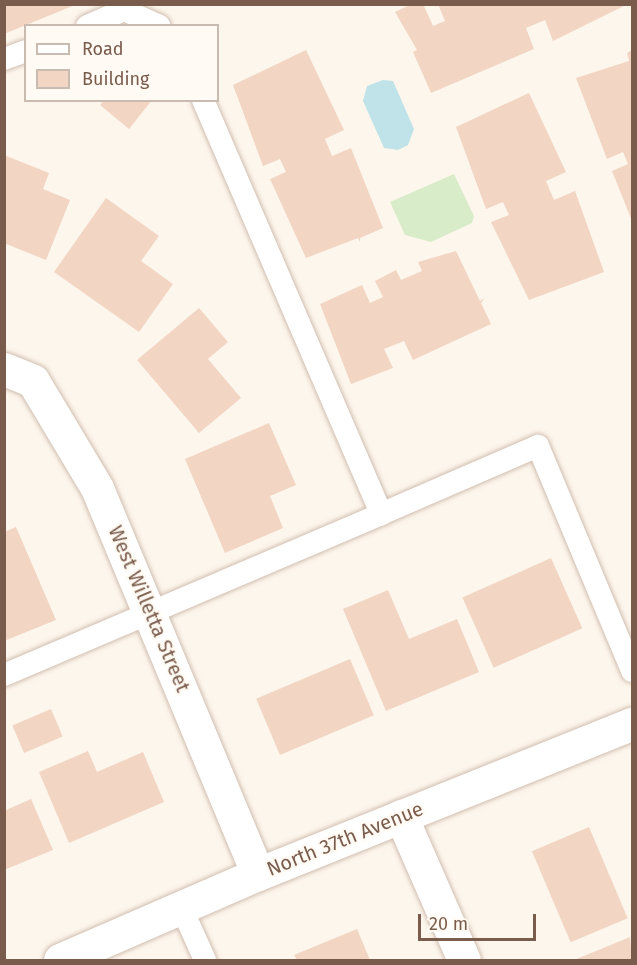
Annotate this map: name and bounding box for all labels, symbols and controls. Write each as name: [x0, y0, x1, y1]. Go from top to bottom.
legend: [24, 24, 219, 102]
text: Road: [82, 38, 124, 60]
text: Building: [82, 68, 149, 90]
street label: West Willetta Street: [103, 522, 195, 696]
street label: North 37th Avenue: [263, 797, 427, 881]
scale bar: [421, 902, 540, 940]
text: 20 m: [429, 913, 468, 935]

